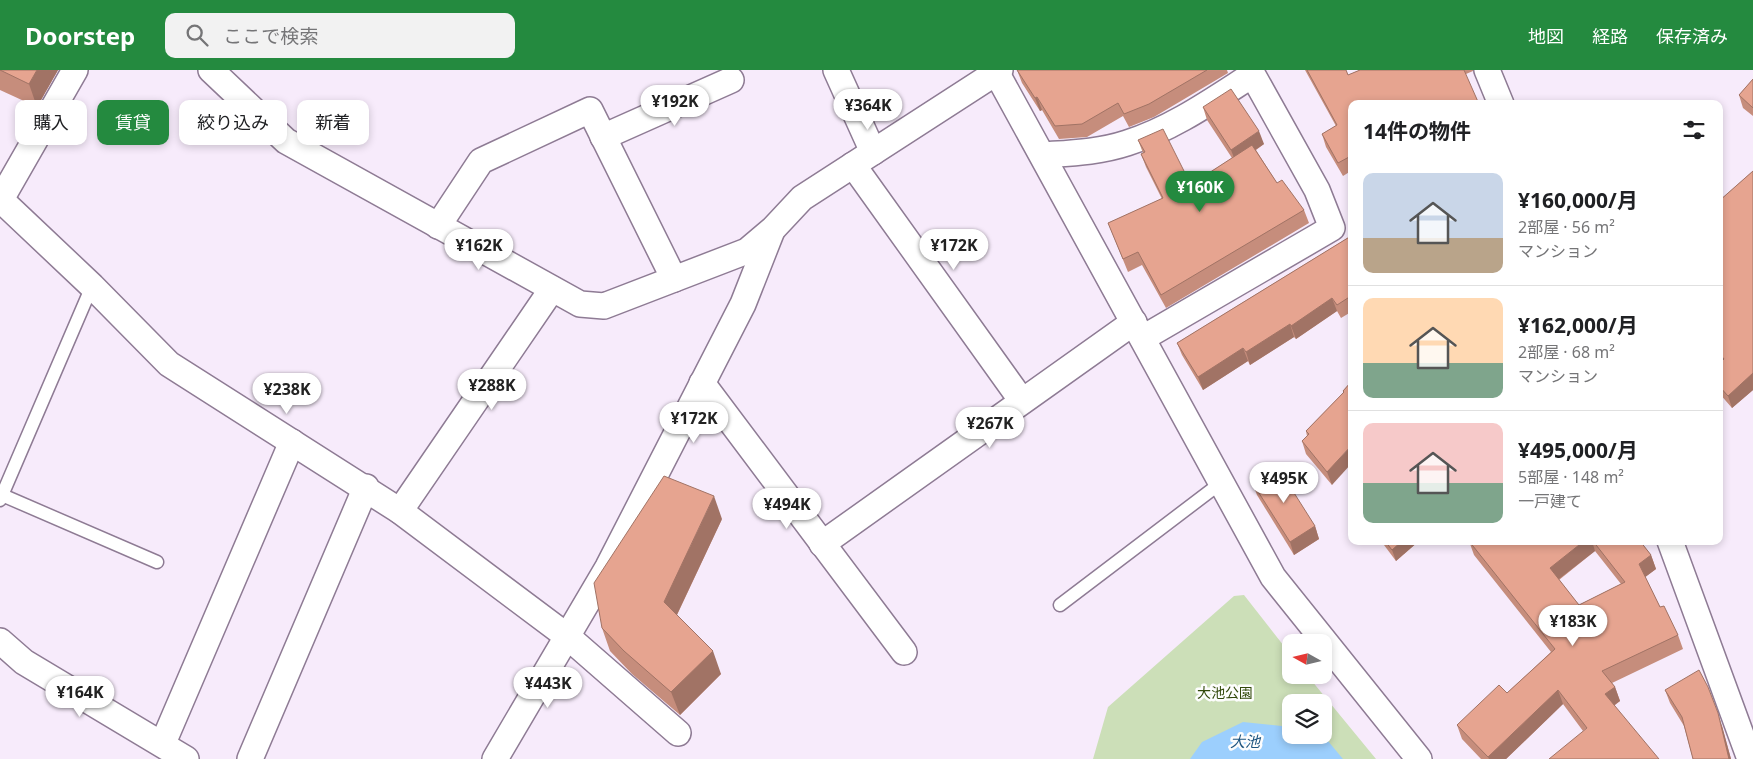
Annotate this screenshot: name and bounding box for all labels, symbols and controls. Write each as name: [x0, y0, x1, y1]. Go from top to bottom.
search box: [165, 13, 515, 58]
text: Doorstep: [25, 19, 135, 52]
icon: search: [183, 21, 211, 49]
text: ここで検索: [223, 23, 318, 49]
text: 地図: [1528, 24, 1564, 48]
text: 経路: [1592, 24, 1628, 48]
text: 保存済み: [1656, 24, 1728, 48]
pin: ¥192K: [640, 85, 710, 127]
pin: ¥364K: [833, 88, 903, 131]
text: ¥192K: [651, 90, 699, 112]
text: ¥364K: [844, 94, 892, 116]
chip: 購入: [15, 100, 87, 145]
chip: 賃貸: [97, 100, 169, 145]
chip: 絞り込み: [179, 100, 287, 145]
chip: 新着: [297, 100, 369, 145]
icon: filters: [1680, 116, 1708, 144]
text: 14件の物件: [1363, 117, 1471, 145]
pin: ¥160K: [1165, 170, 1235, 213]
text: ¥160K: [1176, 176, 1224, 198]
text: ¥160,000/月: [1518, 186, 1638, 214]
icon: home: [1403, 193, 1463, 253]
text: 2部屋 · 56 m²: [1518, 216, 1615, 238]
pin: ¥162K: [444, 228, 514, 271]
pin: ¥172K: [919, 228, 989, 271]
text: ¥162K: [455, 234, 503, 256]
text: ¥172K: [930, 234, 978, 256]
text: マンション: [1518, 240, 1598, 262]
text: ¥162,000/月: [1518, 311, 1638, 339]
icon: home: [1403, 318, 1463, 378]
text: 2部屋 · 68 m²: [1518, 341, 1615, 363]
text: マンション: [1518, 365, 1598, 387]
pin: ¥288K: [457, 368, 527, 411]
pin: ¥238K: [252, 372, 322, 415]
text: ¥288K: [468, 374, 516, 396]
text: ¥238K: [263, 378, 311, 400]
pin: ¥172K: [659, 402, 729, 444]
pin: ¥267K: [955, 406, 1025, 449]
text: ¥172K: [670, 407, 718, 429]
text: ¥267K: [966, 412, 1014, 434]
text: ¥495,000/月: [1518, 436, 1638, 464]
icon: home: [1403, 443, 1463, 503]
pin: ¥495K: [1249, 462, 1319, 504]
text: 5部屋 · 148 m²: [1518, 466, 1624, 488]
text: ¥495K: [1260, 467, 1308, 489]
pin: ¥494K: [752, 488, 822, 530]
text: 一戸建て: [1518, 490, 1582, 512]
text: ¥494K: [763, 493, 811, 515]
pin: ¥183K: [1538, 604, 1608, 647]
text: ¥183K: [1549, 610, 1597, 632]
north arrow: [1282, 634, 1332, 684]
map controls: [1282, 634, 1332, 744]
pin: ¥443K: [513, 666, 583, 709]
text: ¥443K: [524, 672, 572, 694]
pin: ¥164K: [45, 676, 115, 718]
text: ¥164K: [56, 681, 104, 703]
park label: 大池公園: [1197, 683, 1253, 702]
button: layers: [1282, 694, 1332, 744]
water label: 大池: [1230, 731, 1262, 751]

